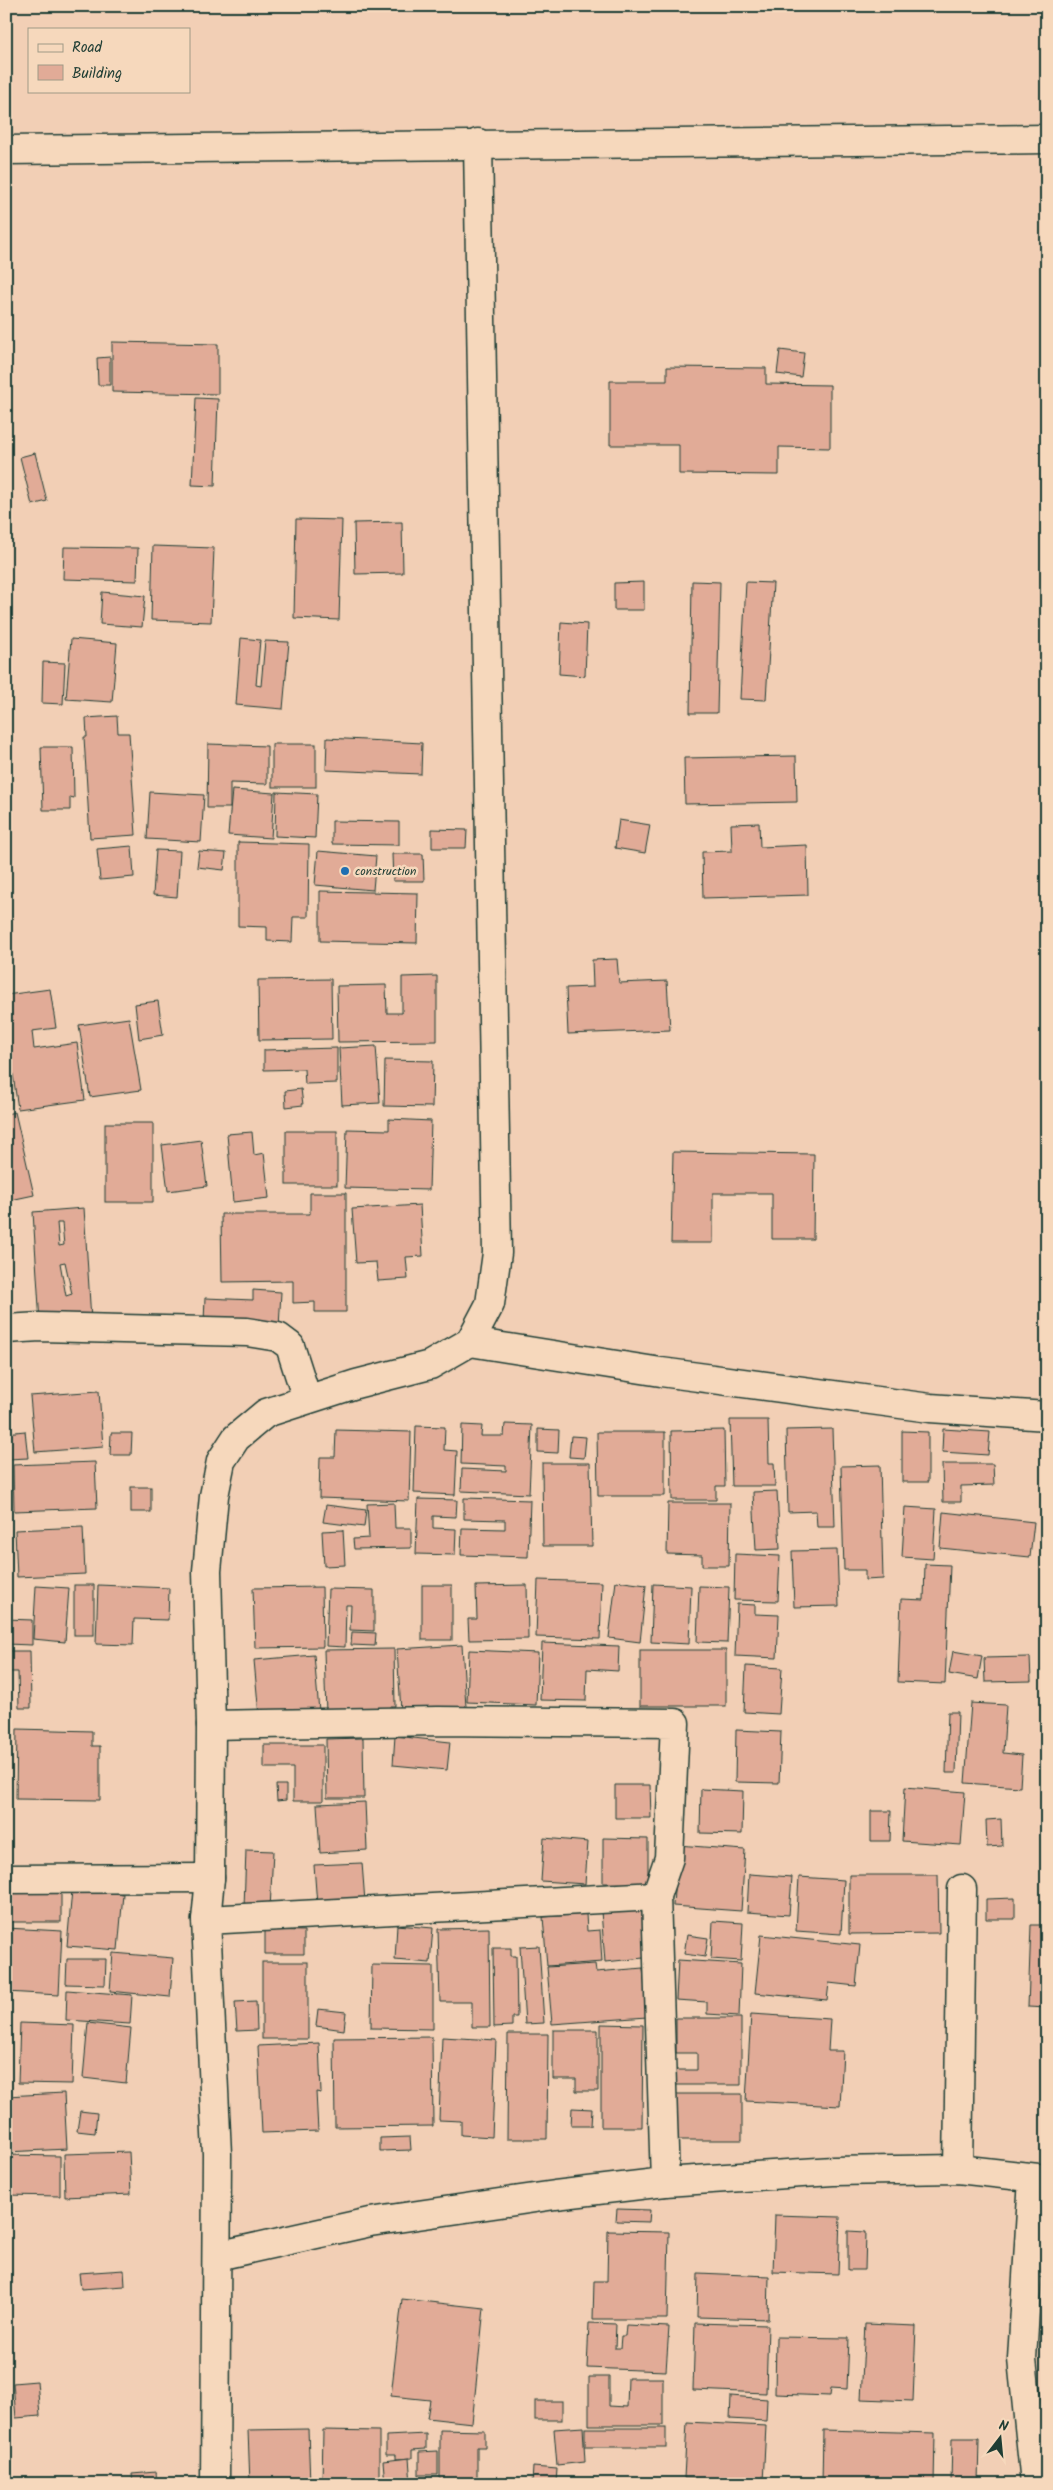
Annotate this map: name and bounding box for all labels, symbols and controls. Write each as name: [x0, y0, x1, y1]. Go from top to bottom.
legend: [28, 28, 190, 92]
text: Road: [72, 36, 103, 60]
text: Building: [72, 62, 122, 86]
place label: construction: [355, 862, 416, 881]
marker: construction: [339, 865, 351, 877]
north arrow: [976, 2412, 1026, 2462]
text: N: [996, 2415, 1011, 2438]

